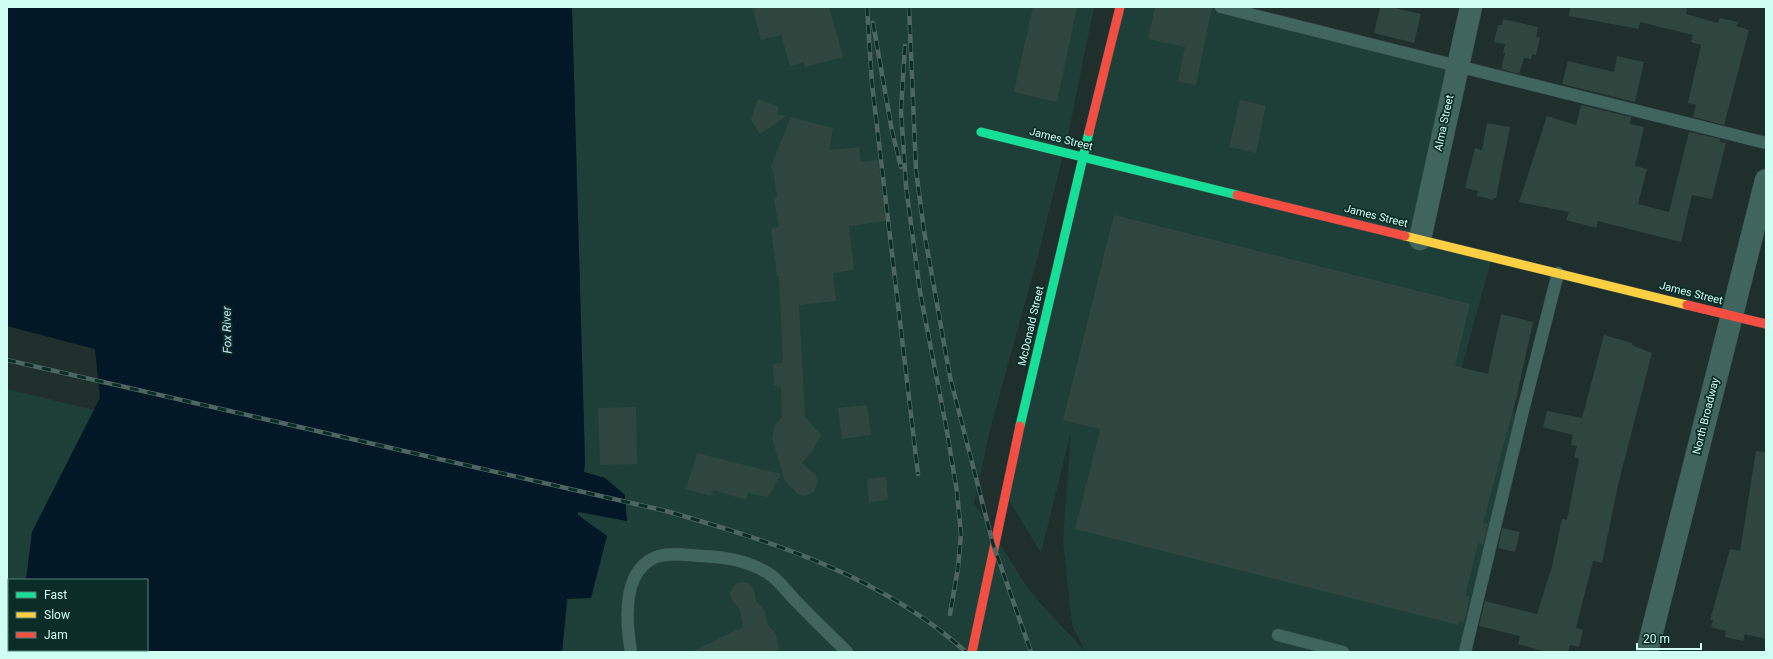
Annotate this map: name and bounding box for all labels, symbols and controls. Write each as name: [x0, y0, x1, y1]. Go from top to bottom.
street label: Alma Street: [1432, 93, 1456, 152]
street label: James Street: [1028, 125, 1094, 153]
street label: James Street: [1343, 202, 1409, 230]
street label: James Street: [1658, 279, 1724, 307]
street label: McDonald Street: [1015, 284, 1047, 367]
water label: Fox River: [220, 305, 234, 354]
street label: North Broadway: [1690, 375, 1722, 456]
legend: [8, 579, 148, 651]
text: Fast: [44, 588, 67, 602]
text: Slow: [44, 608, 70, 622]
scale bar: [1637, 625, 1701, 651]
text: Jam: [44, 628, 68, 642]
text: 20 m: [1643, 632, 1670, 646]

